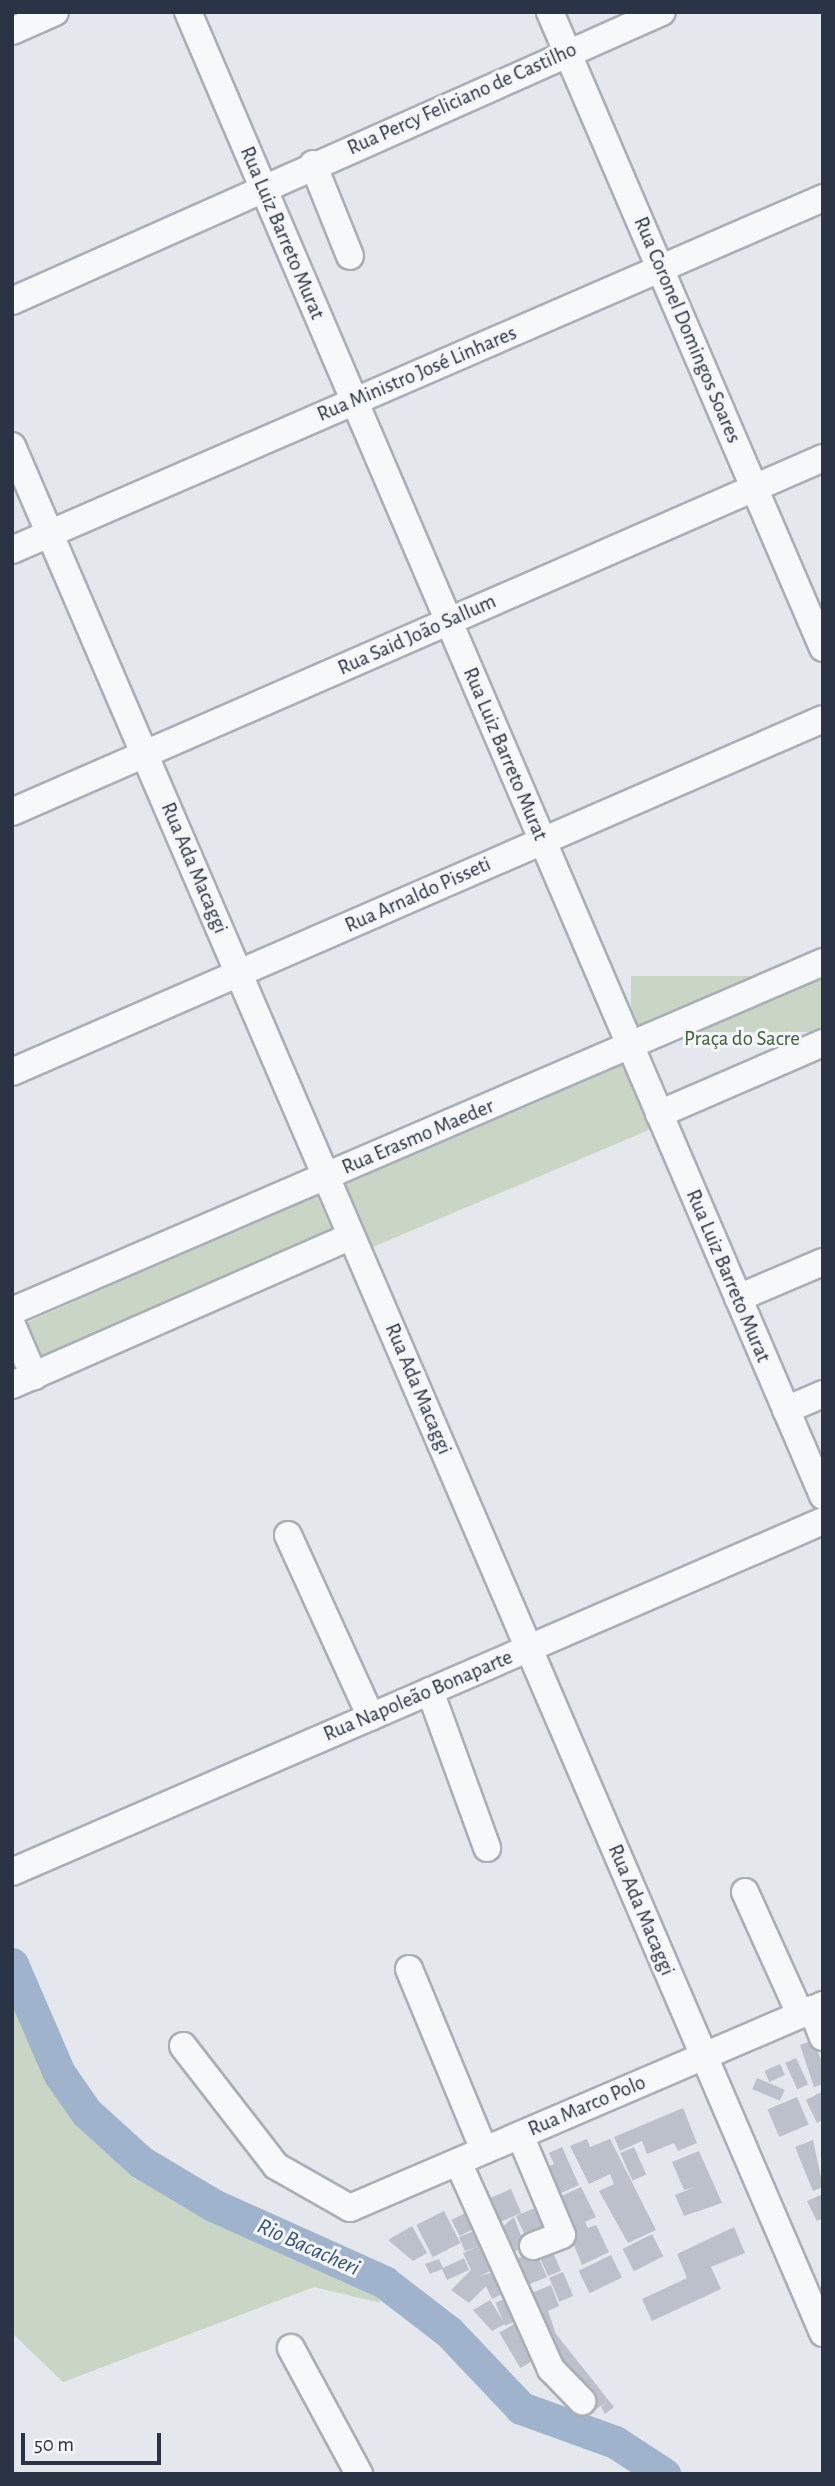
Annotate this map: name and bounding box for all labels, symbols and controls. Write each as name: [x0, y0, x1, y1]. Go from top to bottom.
street label: Rua Percy Feliciano de Castilho: [343, 37, 581, 161]
street label: Rua Luiz Barreto Murat: [234, 143, 330, 323]
street label: Rua Coronel Domingos Soares: [628, 213, 746, 447]
street label: Rua Ministro José Linhares: [313, 321, 521, 427]
street label: Rua Said João Sallum: [334, 589, 500, 681]
street label: Rua Luiz Barreto Murat: [457, 664, 553, 844]
street label: Rua Ada Macaggi: [155, 799, 233, 937]
street label: Rua Arnaldo Pisseti: [341, 852, 495, 938]
park label: Praça do Sacre: [684, 1026, 800, 1052]
street label: Rua Erasmo Maeder: [338, 1094, 498, 1180]
street label: Rua Luiz Barreto Murat: [680, 1186, 776, 1366]
street label: Rua Ada Macaggi: [379, 1320, 457, 1458]
street label: Rua Napoleão Bonaparte: [320, 1645, 516, 1747]
street label: Rua Ada Macaggi: [602, 1841, 680, 1979]
street label: Rua Marco Polo: [524, 2070, 650, 2142]
water label: Rio Bacacheri: [253, 2213, 363, 2283]
scale bar: [24, 2420, 164, 2464]
text: 50 m: [34, 2434, 74, 2455]

